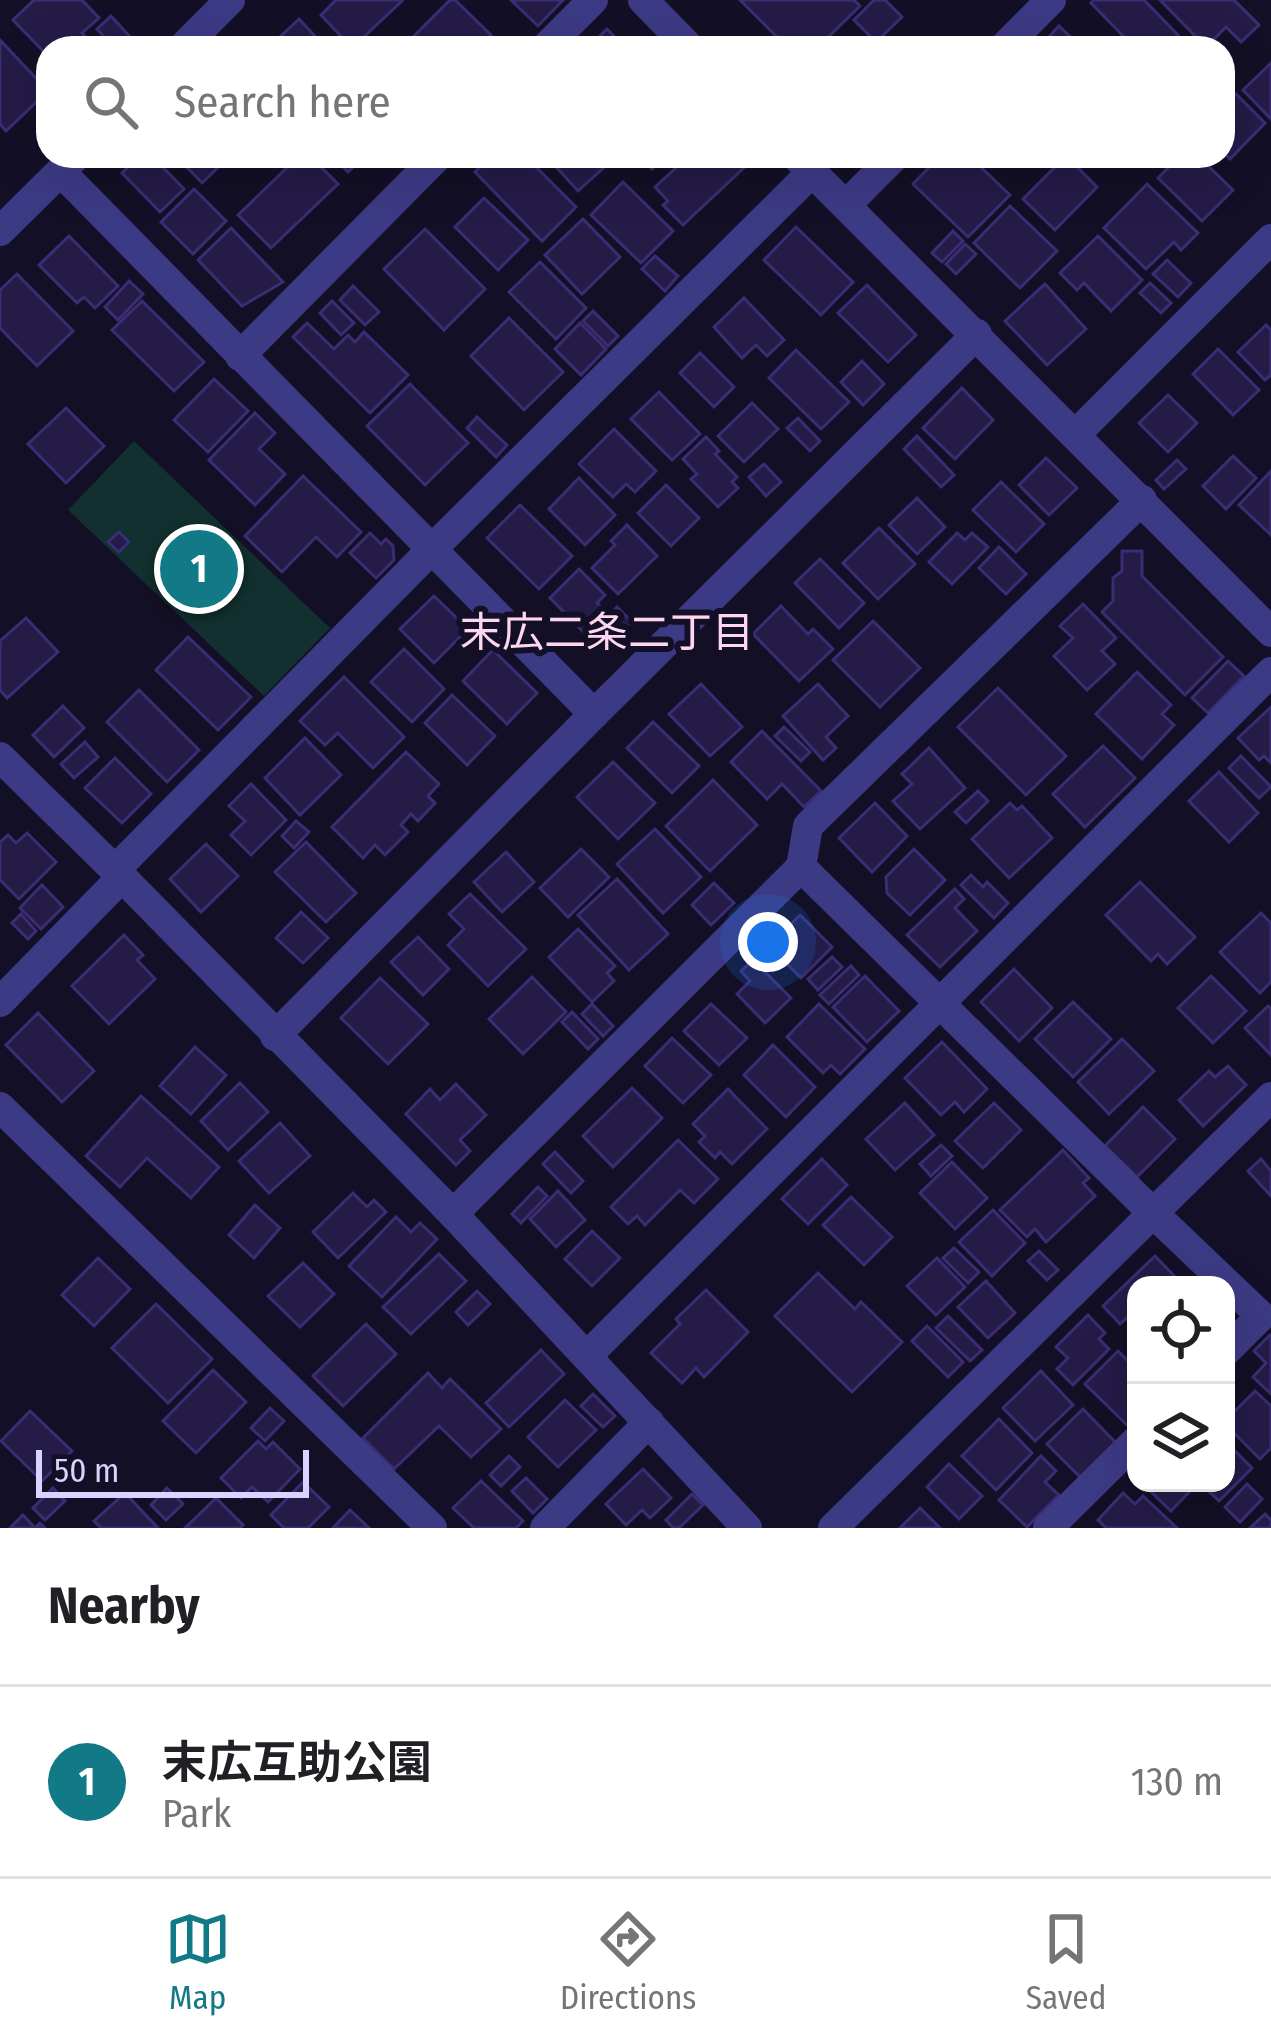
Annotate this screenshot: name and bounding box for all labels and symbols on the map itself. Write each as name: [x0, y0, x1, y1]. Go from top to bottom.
pin: 1: [160, 524, 238, 614]
district label: 末広二条二丁目: [460, 608, 754, 658]
your location: [738, 912, 798, 972]
scale bar: [36, 1444, 309, 1497]

